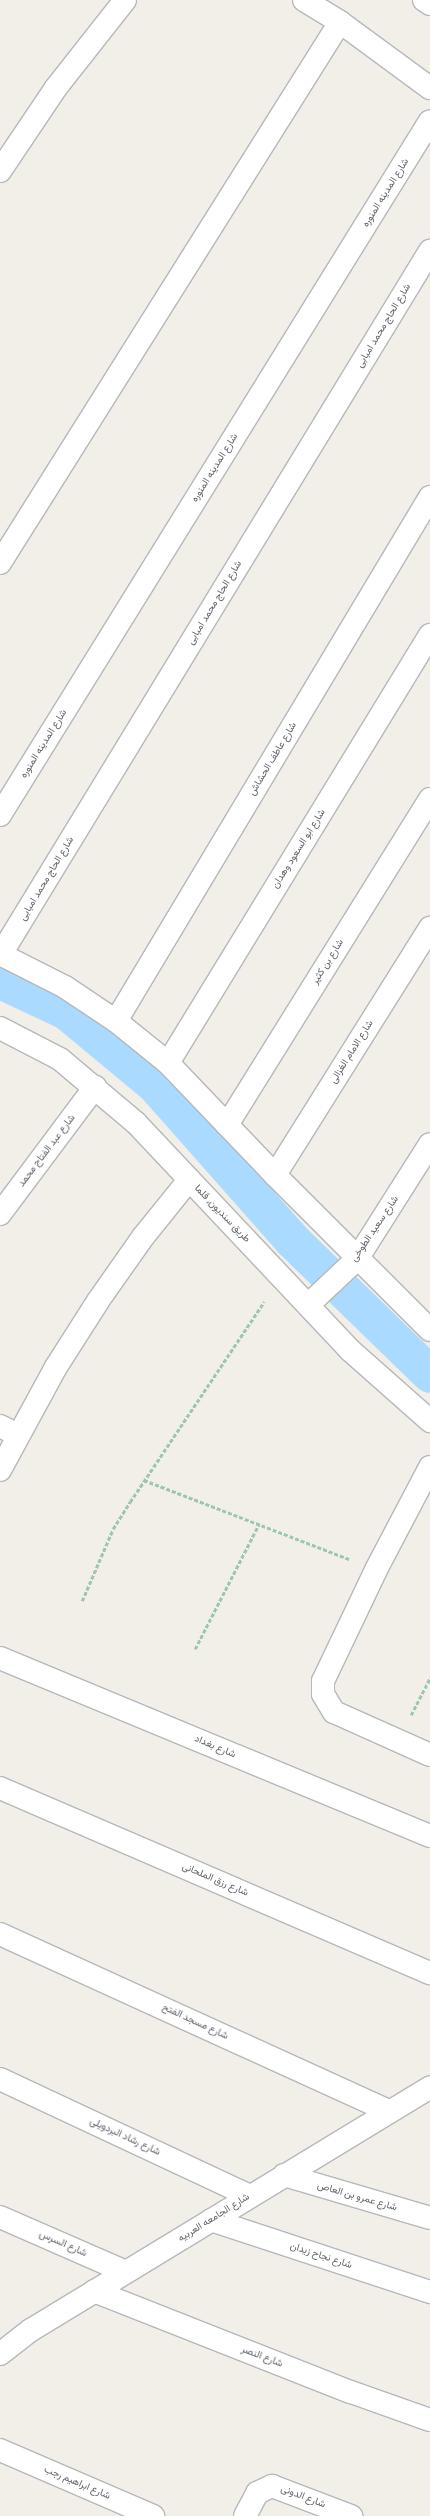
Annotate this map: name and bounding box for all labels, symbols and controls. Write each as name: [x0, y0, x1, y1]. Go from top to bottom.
street label: شارع المدينه المنوره: [360, 156, 412, 230]
street label: شارع الحاج محمد امبابى: [354, 282, 414, 370]
street label: شارع المدينه المنوره: [189, 431, 241, 505]
street label: شارع الحاج محمد امبابى: [185, 559, 245, 647]
street label: شارع المدينه المنوره: [18, 707, 70, 781]
street label: شارع عاطف الحشاش: [246, 720, 300, 798]
street label: شارع ابو السعود وهدان: [270, 807, 328, 891]
street label: شارع الحاج محمد امبابى: [17, 835, 77, 923]
street label: شارع بن كثير: [309, 937, 347, 987]
street label: شارع الامام الغزالى: [328, 1018, 376, 1086]
street label: شارع عبد الفتاح محمد: [16, 1112, 78, 1190]
street label: طريق سنديون, قلما: [191, 1183, 253, 1245]
street label: شارع سعيد الطوخى: [349, 1194, 401, 1264]
street label: شارع بغداد: [193, 1733, 237, 1761]
street label: شارع رزق الملحانى: [180, 1861, 250, 1899]
street label: شارع مسجد الفتح: [160, 2001, 230, 2043]
street label: شارع رشاد البردويلى: [88, 2115, 162, 2159]
street label: شارع عمرو بن العاص: [316, 2180, 398, 2214]
street label: شارع الجامعه العربيه: [176, 2191, 252, 2245]
street label: شارع السرس: [37, 2228, 89, 2260]
street label: شارع نجاح زيدان: [288, 2240, 354, 2272]
street label: شارع النصر: [240, 2344, 284, 2370]
street label: شارع ابراهيم رجب: [42, 2464, 112, 2502]
street label: شارع الدونى: [279, 2483, 327, 2511]

